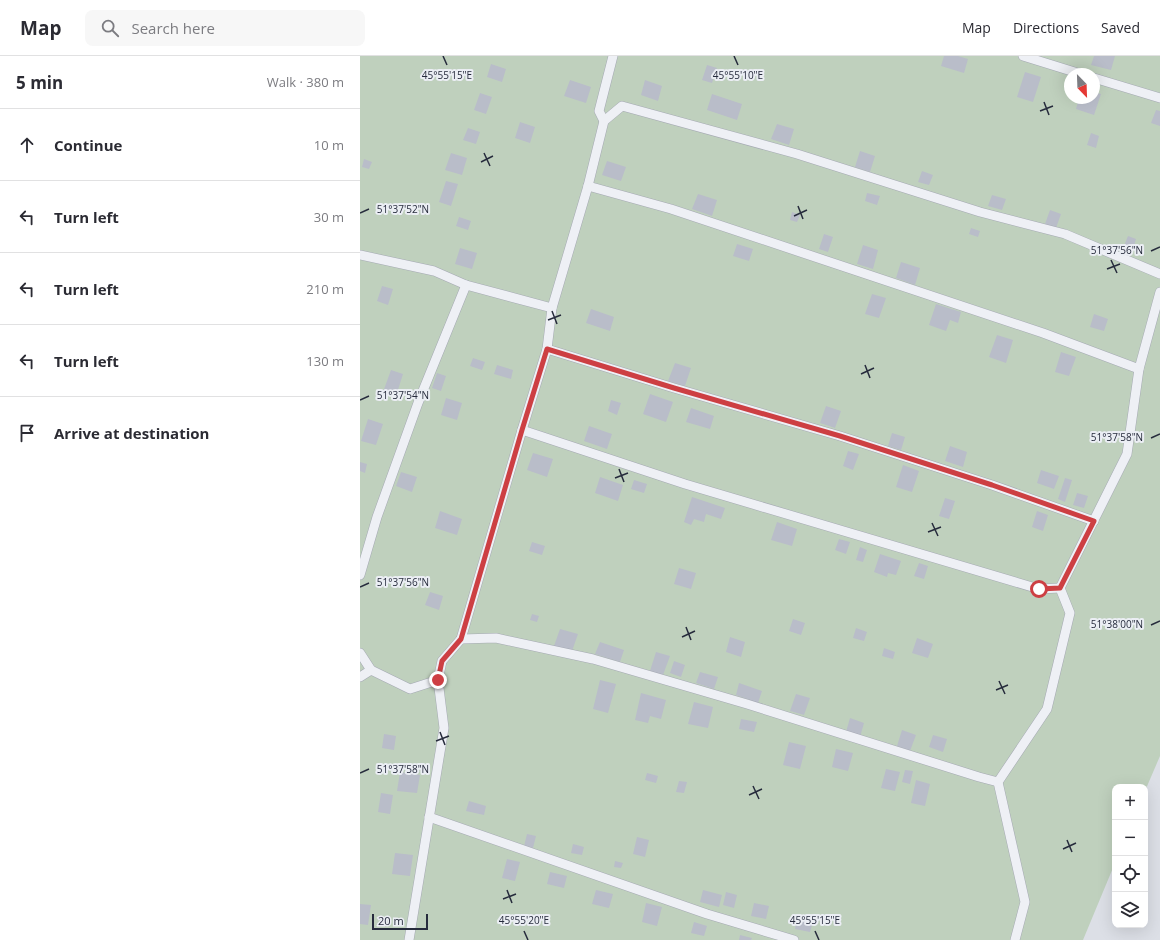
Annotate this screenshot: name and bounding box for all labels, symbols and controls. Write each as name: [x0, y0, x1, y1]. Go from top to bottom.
search box: [85, 10, 365, 46]
text: Map: [20, 15, 61, 41]
icon: search: [99, 17, 121, 39]
text: Search here: [131, 18, 215, 38]
text: Map: [962, 18, 991, 37]
text: Directions: [1013, 18, 1079, 37]
text: Saved: [1101, 18, 1140, 37]
text: 45°55'15"E: [422, 68, 472, 82]
text: 45°55'10"E: [713, 68, 763, 82]
north arrow: [1064, 68, 1100, 104]
text: 5 min: [16, 71, 63, 94]
text: Walk · 380 m: [267, 73, 344, 91]
icon: ahead: [16, 134, 38, 156]
text: Continue: [54, 135, 122, 155]
text: 10 m: [314, 136, 344, 154]
text: 51°37'52"N: [377, 202, 429, 216]
icon: left: [16, 206, 38, 228]
text: Turn left: [54, 207, 119, 227]
text: 30 m: [314, 208, 344, 226]
text: 51°37'56"N: [1091, 243, 1143, 257]
icon: left: [16, 278, 38, 300]
text: Turn left: [54, 279, 119, 299]
text: 210 m: [306, 280, 344, 298]
icon: left: [16, 350, 38, 372]
text: Turn left: [54, 351, 119, 371]
text: 130 m: [306, 352, 344, 370]
text: 51°37'54"N: [377, 388, 429, 402]
icon: arrive: [16, 422, 38, 444]
text: Arrive at destination: [54, 423, 209, 443]
text: 51°37'58"N: [1091, 430, 1143, 444]
text: 51°37'56"N: [377, 575, 429, 589]
route start: [1030, 580, 1048, 598]
text: 51°38'00"N: [1091, 617, 1143, 631]
route end: [429, 671, 447, 689]
text: 51°37'58"N: [377, 762, 429, 776]
map controls: [1112, 784, 1148, 928]
button: +: [1112, 784, 1148, 820]
button: −: [1112, 820, 1148, 856]
button: locate: [1112, 856, 1148, 892]
button: layers: [1112, 892, 1148, 928]
scale bar: [372, 912, 428, 931]
text: 20 m: [378, 913, 404, 928]
text: 45°55'20"E: [499, 913, 549, 927]
text: 45°55'15"E: [790, 913, 840, 927]

